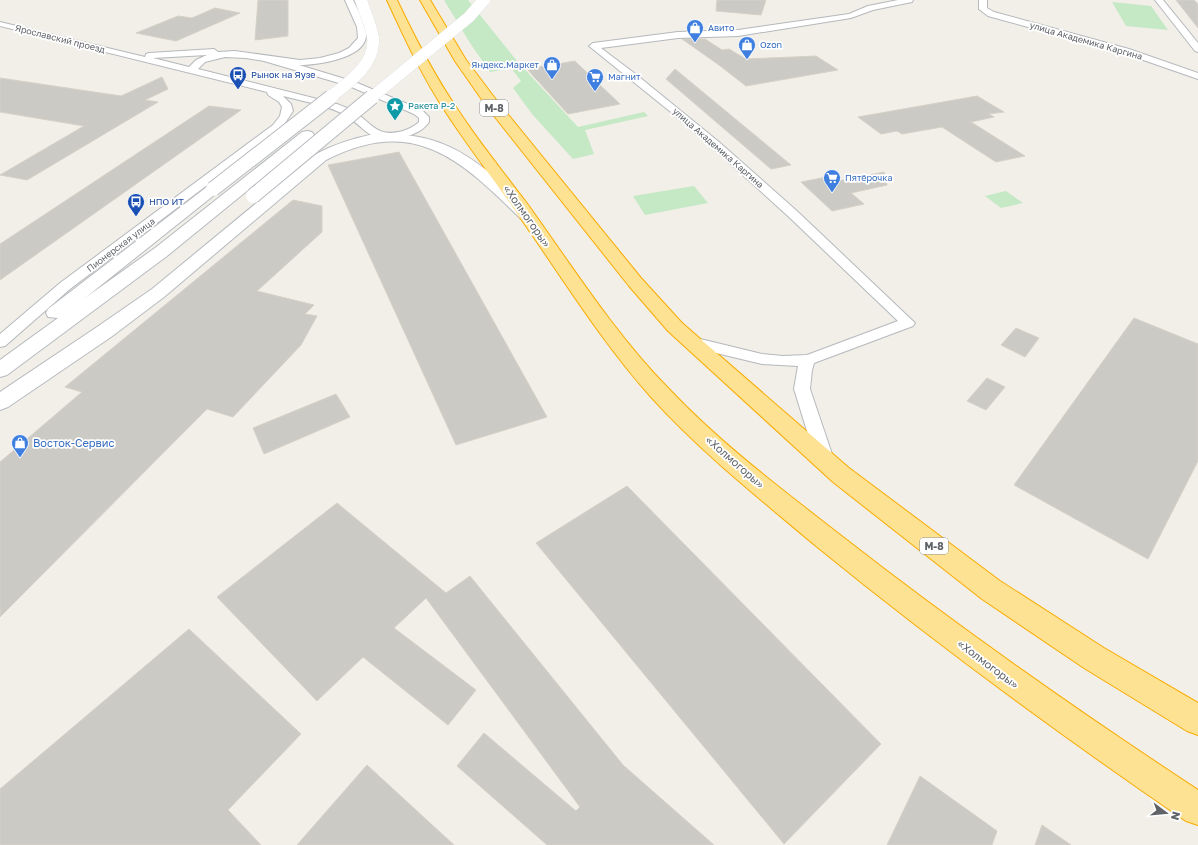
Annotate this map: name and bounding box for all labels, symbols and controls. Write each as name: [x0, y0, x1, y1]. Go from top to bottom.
shop icon: Авито: [685, 18, 705, 43]
street label: улица Академика Каргина: [1028, 19, 1144, 62]
street label: Ярославский проезд: [14, 22, 107, 55]
place label: Авито: [708, 22, 734, 33]
shop icon: Ozon: [737, 35, 757, 60]
place label: Ozon: [760, 39, 782, 50]
shop icon: Яндекс.Маркет: [542, 55, 562, 80]
place label: Яндекс.Маркет: [471, 59, 540, 70]
bus stop icon: Рынок на Яузе: [228, 65, 248, 90]
supermarket icon: Магнит: [585, 67, 605, 92]
place label: Рынок на Яузе: [251, 69, 316, 80]
place label: Магнит: [608, 71, 641, 82]
place icon: Ракета Р-2: [385, 96, 405, 121]
place label: Ракета Р-2: [408, 100, 455, 111]
road number: М-8: [480, 100, 508, 116]
street label: улица Академика Каргина: [671, 105, 766, 190]
supermarket icon: Пятёрочка: [822, 168, 842, 193]
place label: Пятёрочка: [845, 172, 893, 183]
street label: «Холмогоры»: [501, 182, 554, 249]
bus stop icon: НПО ИТ: [126, 192, 146, 217]
place label: НПО ИТ: [149, 196, 184, 207]
street label: Пионерская улица: [84, 215, 157, 274]
shop icon: Восток-Сервис: [10, 433, 30, 458]
street label: «Холмогоры»: [704, 433, 767, 490]
place label: Восток-Сервис: [33, 436, 114, 449]
road number: М-8: [920, 538, 948, 554]
street label: «Холмогоры»: [955, 636, 1021, 691]
north arrow: [1146, 793, 1186, 833]
text: N: [1169, 810, 1183, 822]

